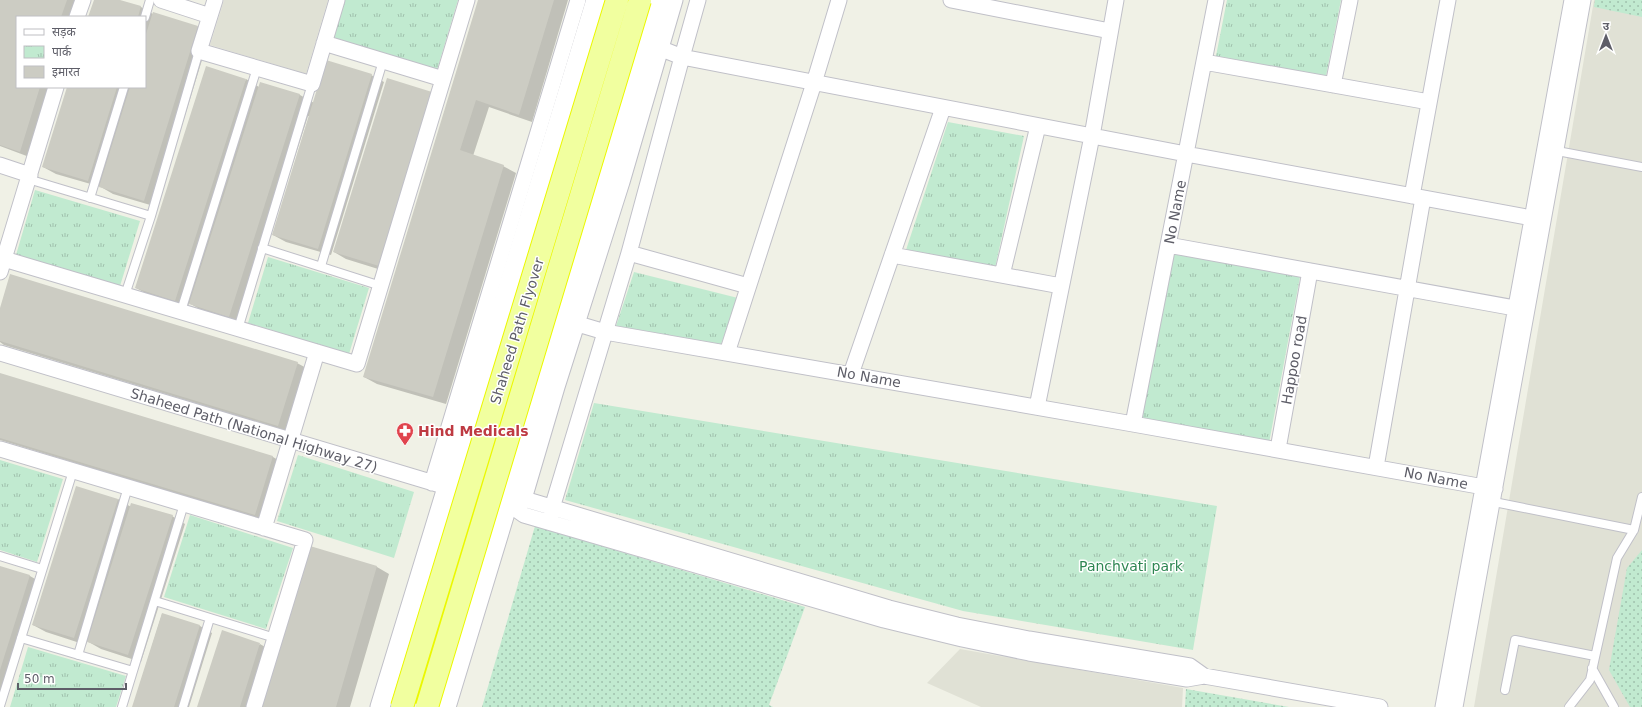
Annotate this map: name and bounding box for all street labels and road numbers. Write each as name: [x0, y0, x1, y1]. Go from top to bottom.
street label: No Name: [1161, 179, 1189, 245]
street label: Shaheed Path Flyover: [487, 256, 547, 406]
street label: Happoo road: [1278, 314, 1310, 406]
street label: No Name: [836, 363, 902, 391]
street label: Shaheed Path (National Highway 27): [129, 385, 379, 475]
street label: No Name: [1403, 464, 1469, 492]

